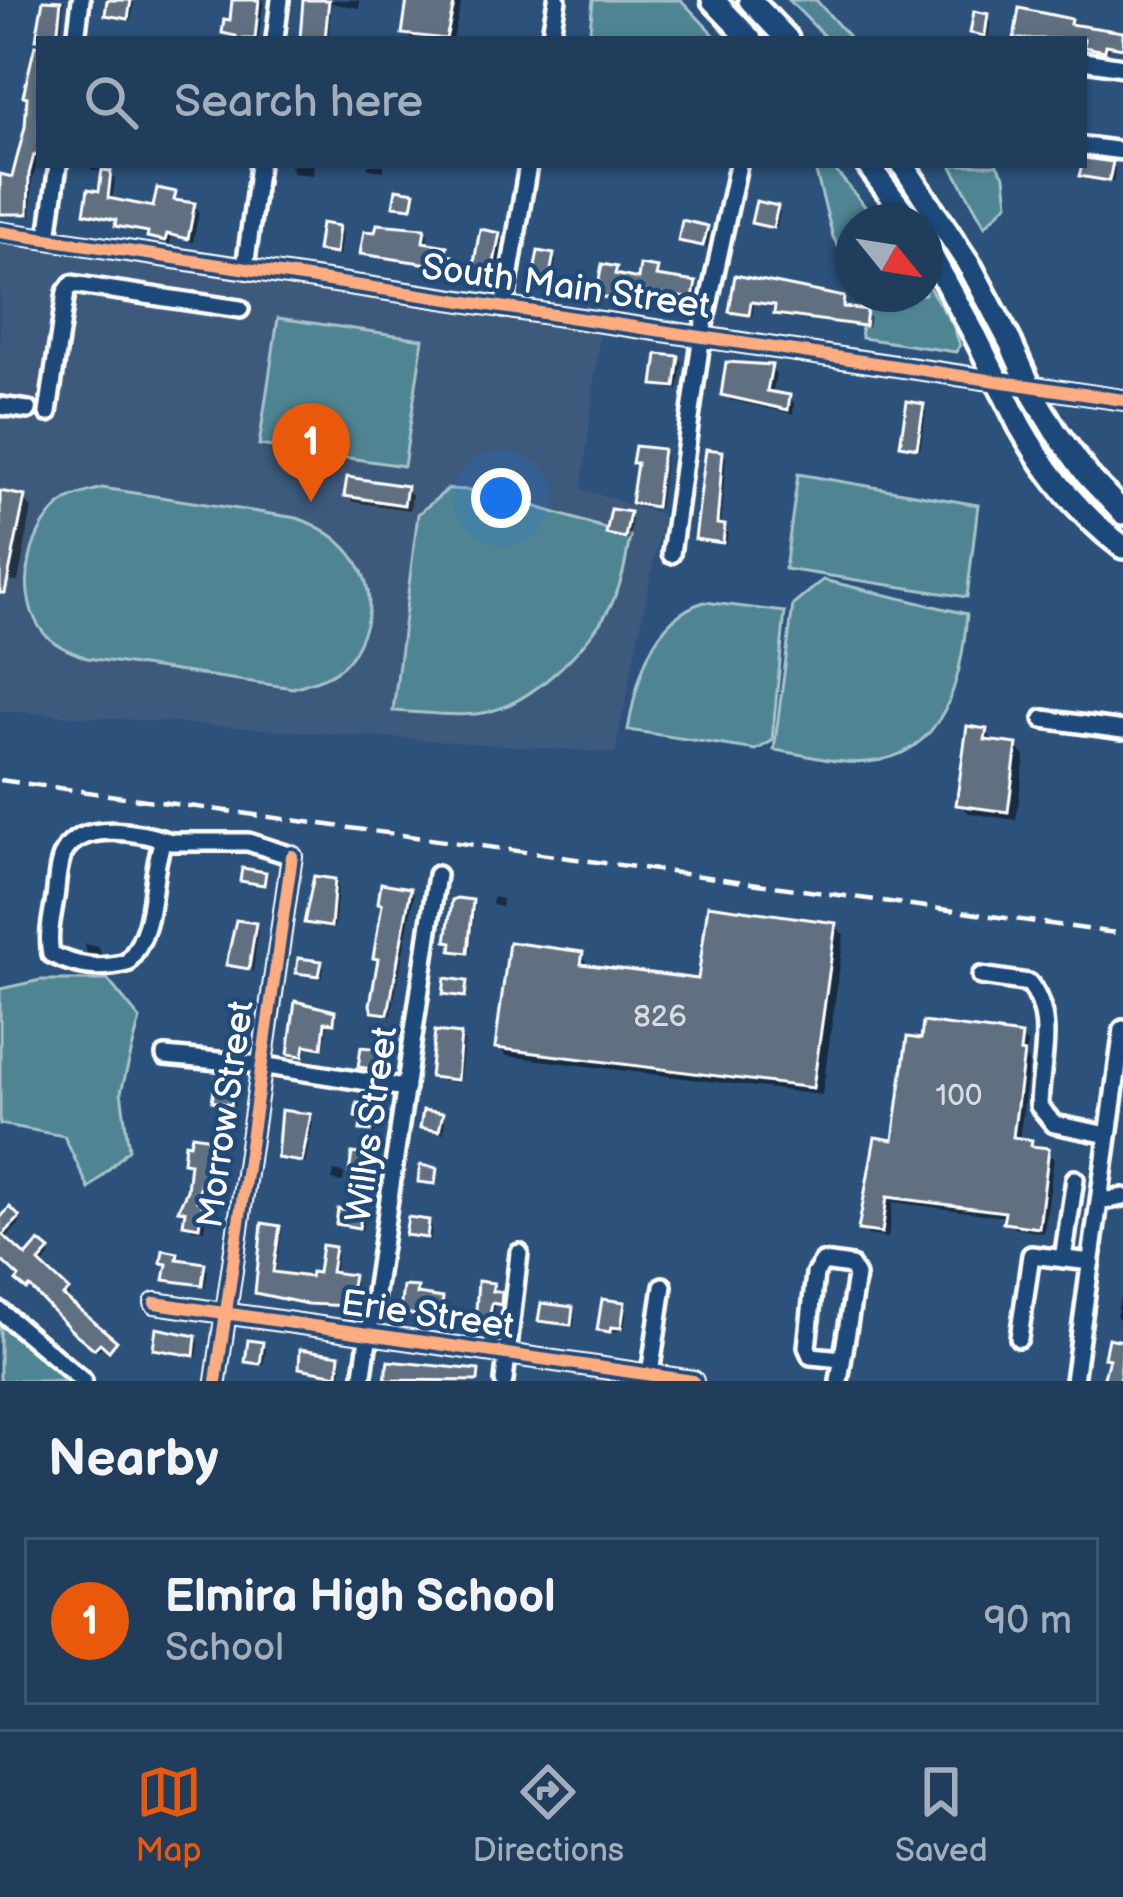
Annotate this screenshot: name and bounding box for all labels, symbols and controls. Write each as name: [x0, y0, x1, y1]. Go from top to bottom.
search box: [36, 36, 1087, 168]
icon: search: [78, 69, 144, 135]
text: Search here: [174, 75, 423, 130]
north arrow: [835, 204, 943, 312]
street label: South Main Street: [419, 246, 713, 329]
pin: 1: [272, 403, 350, 502]
your location: [471, 468, 531, 528]
street label: Morrow Street: [189, 998, 264, 1231]
house number: 826: [633, 999, 687, 1035]
street label: Willys Street: [337, 1024, 407, 1225]
house number: 100: [936, 1078, 982, 1114]
street label: Erie Street: [338, 1282, 517, 1349]
text: Nearby: [48, 1429, 219, 1490]
text: Elmira High School: [165, 1570, 555, 1625]
text: 1: [82, 1598, 98, 1645]
text: 90 m: [984, 1598, 1072, 1645]
text: School: [165, 1625, 284, 1672]
tab: Map: [135, 1759, 202, 1871]
tab: Directions: [472, 1759, 624, 1871]
tab: Saved: [895, 1759, 988, 1871]

